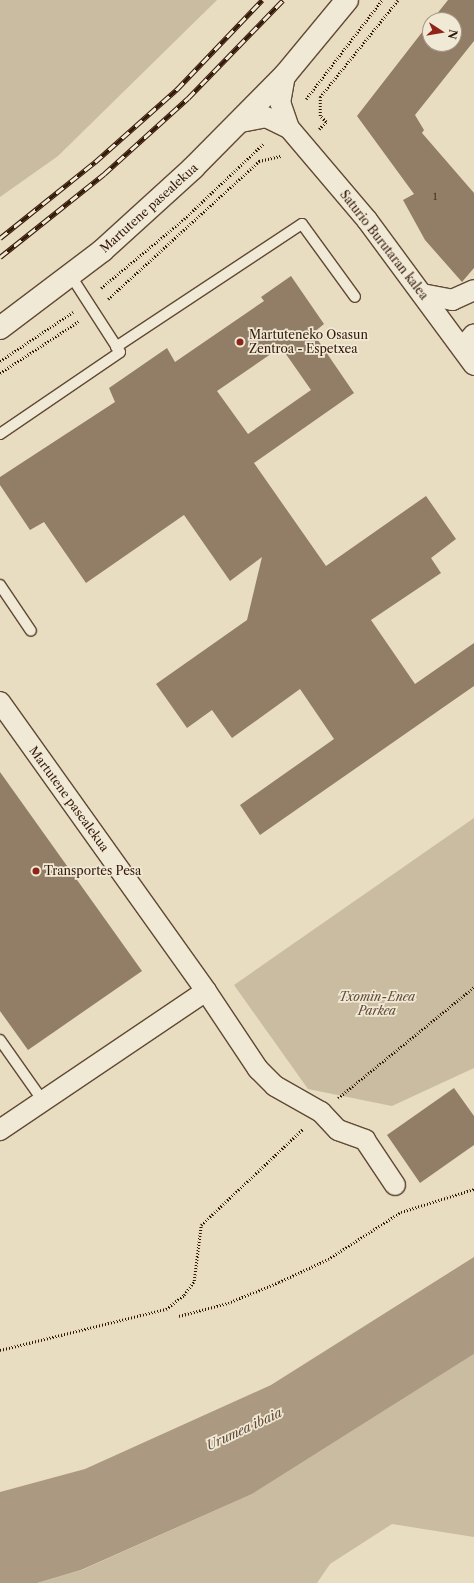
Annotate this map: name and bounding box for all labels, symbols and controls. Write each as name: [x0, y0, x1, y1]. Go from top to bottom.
north arrow: [422, 12, 462, 52]
text: N: [445, 28, 461, 40]
street label: Martutene pasealekua: [97, 160, 201, 256]
street label: Saturio Burutaran kalea: [337, 187, 431, 303]
house number: 1: [433, 191, 437, 203]
place label: Martuteneko Osasun Zentroa - Espetxea: [249, 328, 368, 356]
marker: Martuteneko Osasun Zentroa - Espetxea: [234, 336, 246, 348]
street label: Martutene pasealekua: [26, 744, 112, 854]
place label: Transportes Pesa: [44, 864, 141, 878]
marker: Transportes Pesa: [31, 866, 41, 876]
park label: Txomin-Enea Parkea: [339, 990, 415, 1018]
water label: Urumea ibaia: [204, 1405, 284, 1453]

